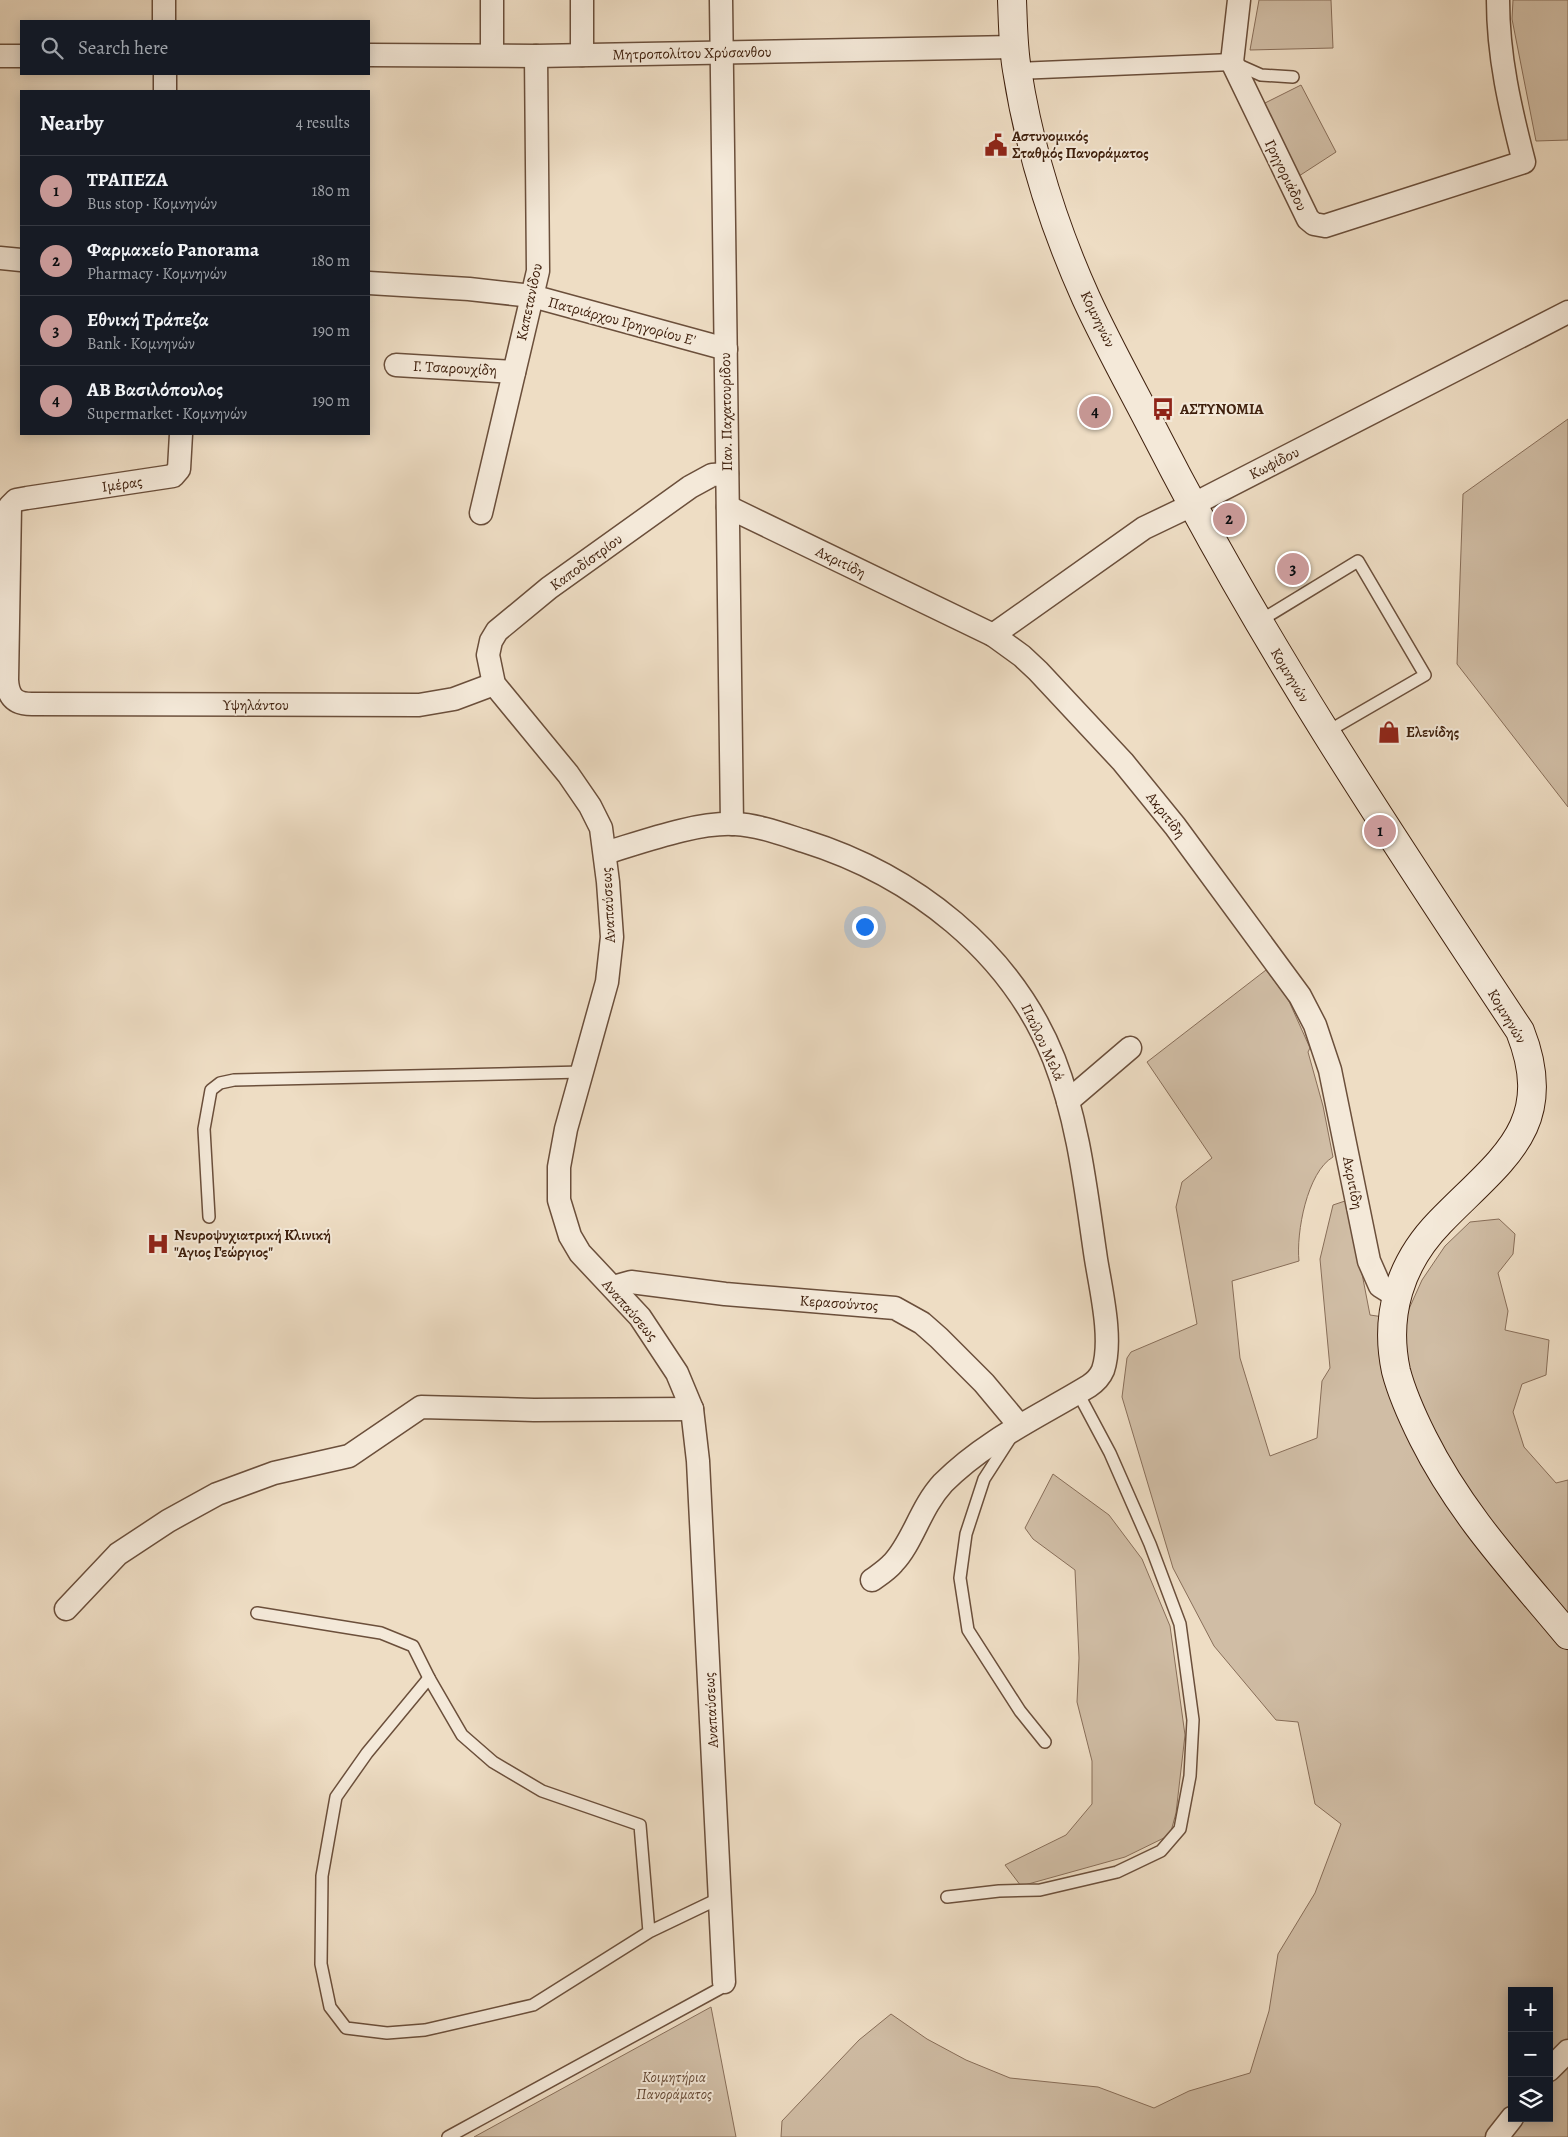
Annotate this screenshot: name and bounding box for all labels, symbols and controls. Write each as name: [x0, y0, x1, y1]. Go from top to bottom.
search box: [20, 20, 370, 75]
icon: search: [38, 34, 66, 62]
text: Search here: [78, 35, 168, 61]
street label: Μητροπολίτου Χρύσανθου: [612, 42, 772, 64]
text: Nearby: [40, 109, 103, 137]
text: 4 results: [296, 112, 350, 134]
place label: Αστυνομικός Σταθμός Πανοράματος: [1011, 126, 1149, 163]
public building icon: Αστυνομικός Σταθμός Πανοράματος: [983, 132, 1009, 158]
street label: Γρηγοριάδου: [1260, 136, 1312, 214]
text: ΤΡΑΠΕΖΑ: [87, 167, 168, 193]
text: 1: [53, 180, 59, 202]
text: 180 m: [312, 180, 350, 202]
text: Bus stop · Κομνηνών: [87, 193, 217, 215]
text: Φαρμακείο Panorama: [87, 237, 259, 263]
text: 2: [52, 250, 60, 272]
text: 180 m: [312, 250, 350, 272]
street label: Καπετανίδου: [511, 261, 547, 343]
text: Pharmacy · Κομνηνών: [87, 263, 227, 285]
street label: Κομνηνών: [1076, 287, 1120, 351]
street label: Πατριάρχου Γρηγορίου Ε': [546, 292, 698, 350]
text: Εθνική Τράπεζα: [87, 307, 209, 333]
text: 3: [53, 320, 59, 342]
text: 190 m: [312, 320, 350, 342]
text: Bank · Κομνηνών: [87, 333, 195, 355]
street label: Παν. Παχατουρίδου: [715, 352, 737, 472]
street label: Γ. Τσαρουχίδη: [412, 356, 498, 380]
text: ΑΒ Βασιλόπουλος: [87, 377, 223, 403]
text: 4: [52, 390, 60, 412]
text: 190 m: [312, 390, 350, 412]
pin: 4: [1079, 393, 1111, 431]
bus stop icon: ΑΣΤΥΝΟΜΙΑ: [1150, 396, 1176, 422]
place label: ΑΣΤΥΝΟΜΙΑ: [1179, 399, 1264, 419]
text: Supermarket · Κομνηνών: [87, 403, 247, 425]
street label: Κωφίδου: [1245, 442, 1303, 484]
street label: Ιμέρας: [100, 471, 144, 497]
pin: 2: [1213, 500, 1245, 538]
street label: Καποδίστρίου: [546, 529, 626, 595]
street label: Ακριτίδη: [812, 541, 869, 583]
pin: 3: [1277, 550, 1309, 588]
street label: Κομνηνών: [1266, 644, 1314, 706]
street label: Υψηλάντου: [222, 695, 289, 715]
shop icon: Ελενίδης: [1376, 719, 1402, 745]
place label: Ελενίδης: [1406, 722, 1459, 742]
street label: Ακριτίδη: [1141, 787, 1190, 842]
pin: 1: [1364, 812, 1396, 850]
street label: Αναπαύσεως: [596, 867, 620, 944]
your location: [852, 914, 878, 940]
street label: Κομνηνών: [1483, 985, 1531, 1047]
street label: Παύλου Μελά: [1016, 1000, 1070, 1084]
street label: Ακριτίδη: [1338, 1154, 1368, 1211]
place label: Νευροψυχιατρική Κλινική "Αγιος Γεώργιος": [174, 1225, 331, 1262]
hospital icon: Νευροψυχιατρική Κλινική "Αγιος Γεώργιος": [145, 1231, 171, 1257]
street label: Αναπαύσεως: [597, 1274, 662, 1345]
street label: Κερασούντος: [799, 1290, 879, 1316]
street label: Αναπαύσεως: [699, 1672, 723, 1749]
map controls: [1508, 1987, 1553, 2122]
button: +: [1508, 1987, 1553, 2032]
button: −: [1508, 2032, 1553, 2077]
park label: Κοιμητήρια Πανοράματος: [636, 2067, 712, 2104]
button: layers: [1508, 2077, 1553, 2122]

